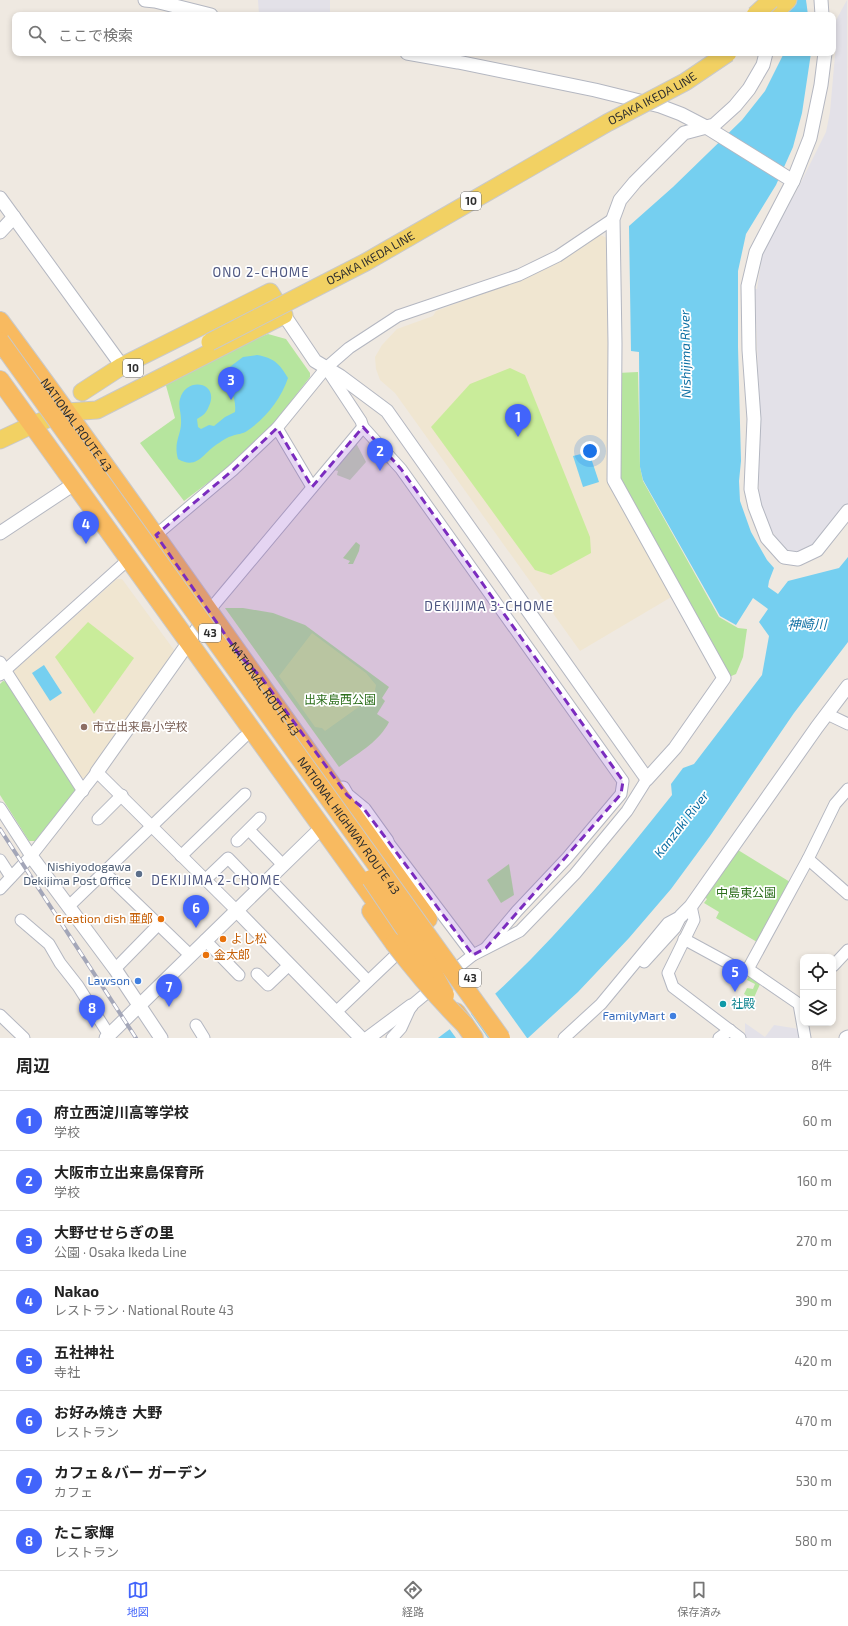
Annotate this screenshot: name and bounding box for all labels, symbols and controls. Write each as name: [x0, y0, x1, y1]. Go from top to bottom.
search box: [12, 12, 836, 56]
icon: search: [26, 23, 48, 45]
text: ここで検索: [58, 26, 133, 44]
street label: OSAKA IKEDA LINE: [605, 68, 699, 127]
road number: 10: [461, 192, 481, 210]
street label: OSAKA IKEDA LINE: [324, 228, 417, 287]
district label: ONO 2-CHOME: [212, 264, 310, 280]
water label: Nishijima River: [676, 309, 694, 398]
road number: 10: [123, 359, 143, 377]
pin: 3: [218, 367, 244, 400]
street label: NATIONAL ROUTE 43: [38, 375, 115, 474]
pin: 1: [505, 404, 531, 437]
pin: 2: [367, 438, 393, 471]
your location: [580, 441, 600, 461]
pin: 4: [73, 511, 99, 544]
district label: DEKIJIMA 3-CHOME: [424, 598, 554, 614]
water label: 神崎川: [787, 616, 828, 632]
road number: 43: [199, 624, 221, 642]
street label: NATIONAL ROUTE 43: [227, 639, 303, 738]
park label: 出来島西公園: [304, 692, 376, 706]
place label: 市立出来島小学校: [92, 719, 188, 733]
marker: 市立出来島小学校: [79, 722, 89, 732]
street label: NATIONAL HIGHWAY ROUTE 43: [295, 754, 403, 897]
water label: Kanzaki River: [650, 787, 712, 860]
place label: Nishiyodogawa Dekijima Post Office: [23, 859, 131, 888]
marker: Nishiyodogawa Dekijima Post Office: [134, 869, 144, 879]
district label: DEKIJIMA 2-CHOME: [151, 872, 281, 888]
park label: 中島東公園: [716, 885, 776, 899]
pin: 6: [183, 895, 209, 928]
place label: Creation dish 亜郎: [55, 911, 153, 925]
marker: Creation dish 亜郎: [156, 914, 166, 924]
place label: よし松: [231, 931, 267, 945]
marker: よし松: [218, 934, 228, 944]
place label: 金太郎: [214, 947, 250, 961]
marker: 金太郎: [201, 950, 211, 960]
map controls: [800, 954, 836, 1026]
button: locate: [800, 954, 836, 990]
pin: 5: [722, 959, 748, 992]
road number: 43: [459, 969, 481, 987]
place label: Lawson: [87, 973, 130, 987]
pin: 7: [156, 974, 182, 1007]
marker: Lawson: [133, 976, 143, 986]
button: layers: [800, 990, 836, 1026]
pin: 8: [79, 995, 105, 1028]
place label: 社殿: [731, 996, 755, 1010]
marker: 社殿: [718, 999, 728, 1009]
place label: FamilyMart: [603, 1008, 665, 1022]
marker: FamilyMart: [668, 1011, 678, 1021]
text: 周辺: [16, 1055, 50, 1075]
text: 8件: [811, 1057, 832, 1073]
text: 府立西淀川高等学校: [54, 1103, 189, 1121]
text: 1: [26, 1113, 32, 1129]
text: 60 m: [802, 1113, 832, 1129]
text: 学校: [54, 1124, 80, 1140]
text: 大阪市立出来島保育所: [54, 1163, 204, 1181]
text: 2: [25, 1173, 33, 1189]
text: 160 m: [797, 1173, 832, 1189]
text: 学校: [54, 1184, 80, 1200]
text: 大野せせらぎの里: [54, 1223, 174, 1241]
text: 3: [25, 1233, 33, 1249]
text: 270 m: [796, 1233, 832, 1249]
text: 公園 · Osaka Ikeda Line: [54, 1244, 187, 1260]
text: Nakao: [54, 1282, 99, 1300]
text: 4: [25, 1293, 33, 1309]
text: 390 m: [795, 1293, 832, 1309]
text: レストラン · National Route 43: [54, 1302, 234, 1318]
text: 五社神社: [54, 1343, 114, 1361]
text: 5: [25, 1353, 33, 1369]
text: 420 m: [795, 1353, 832, 1369]
text: 寺社: [54, 1364, 80, 1380]
text: お好み焼き 大野: [54, 1403, 162, 1421]
text: 6: [25, 1413, 33, 1429]
text: 470 m: [795, 1413, 832, 1429]
text: レストラン: [54, 1424, 119, 1440]
text: カフェ＆バー ガーデン: [54, 1463, 207, 1481]
text: 7: [26, 1473, 32, 1489]
text: 530 m: [796, 1473, 832, 1489]
text: カフェ: [54, 1484, 93, 1500]
text: たこ家輝: [54, 1523, 114, 1541]
text: 8: [25, 1533, 33, 1549]
text: 580 m: [795, 1533, 832, 1549]
text: レストラン: [54, 1544, 119, 1560]
tab: 地図: [127, 1579, 149, 1619]
tab: 経路: [402, 1579, 424, 1619]
tab: 保存済み: [677, 1579, 721, 1619]

